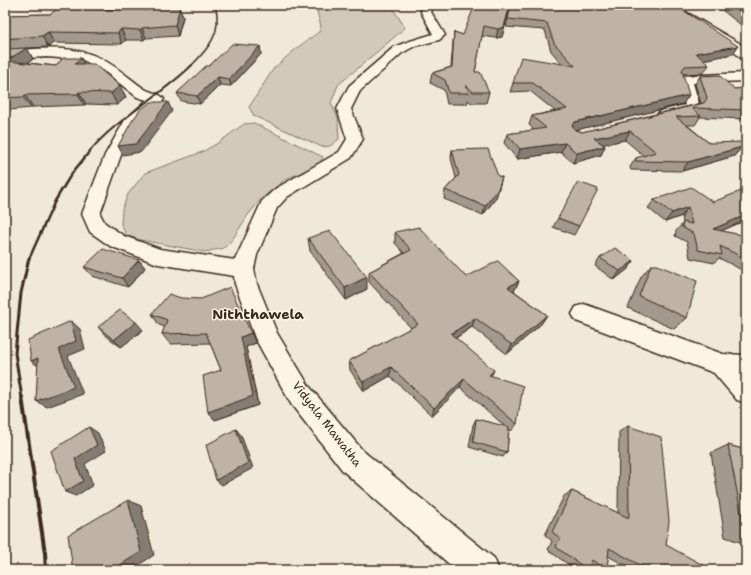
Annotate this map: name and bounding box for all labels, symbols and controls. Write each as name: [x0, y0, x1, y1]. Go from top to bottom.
district label: Niththawela: [212, 305, 304, 323]
street label: Vidyala Mawatha: [289, 378, 366, 470]

